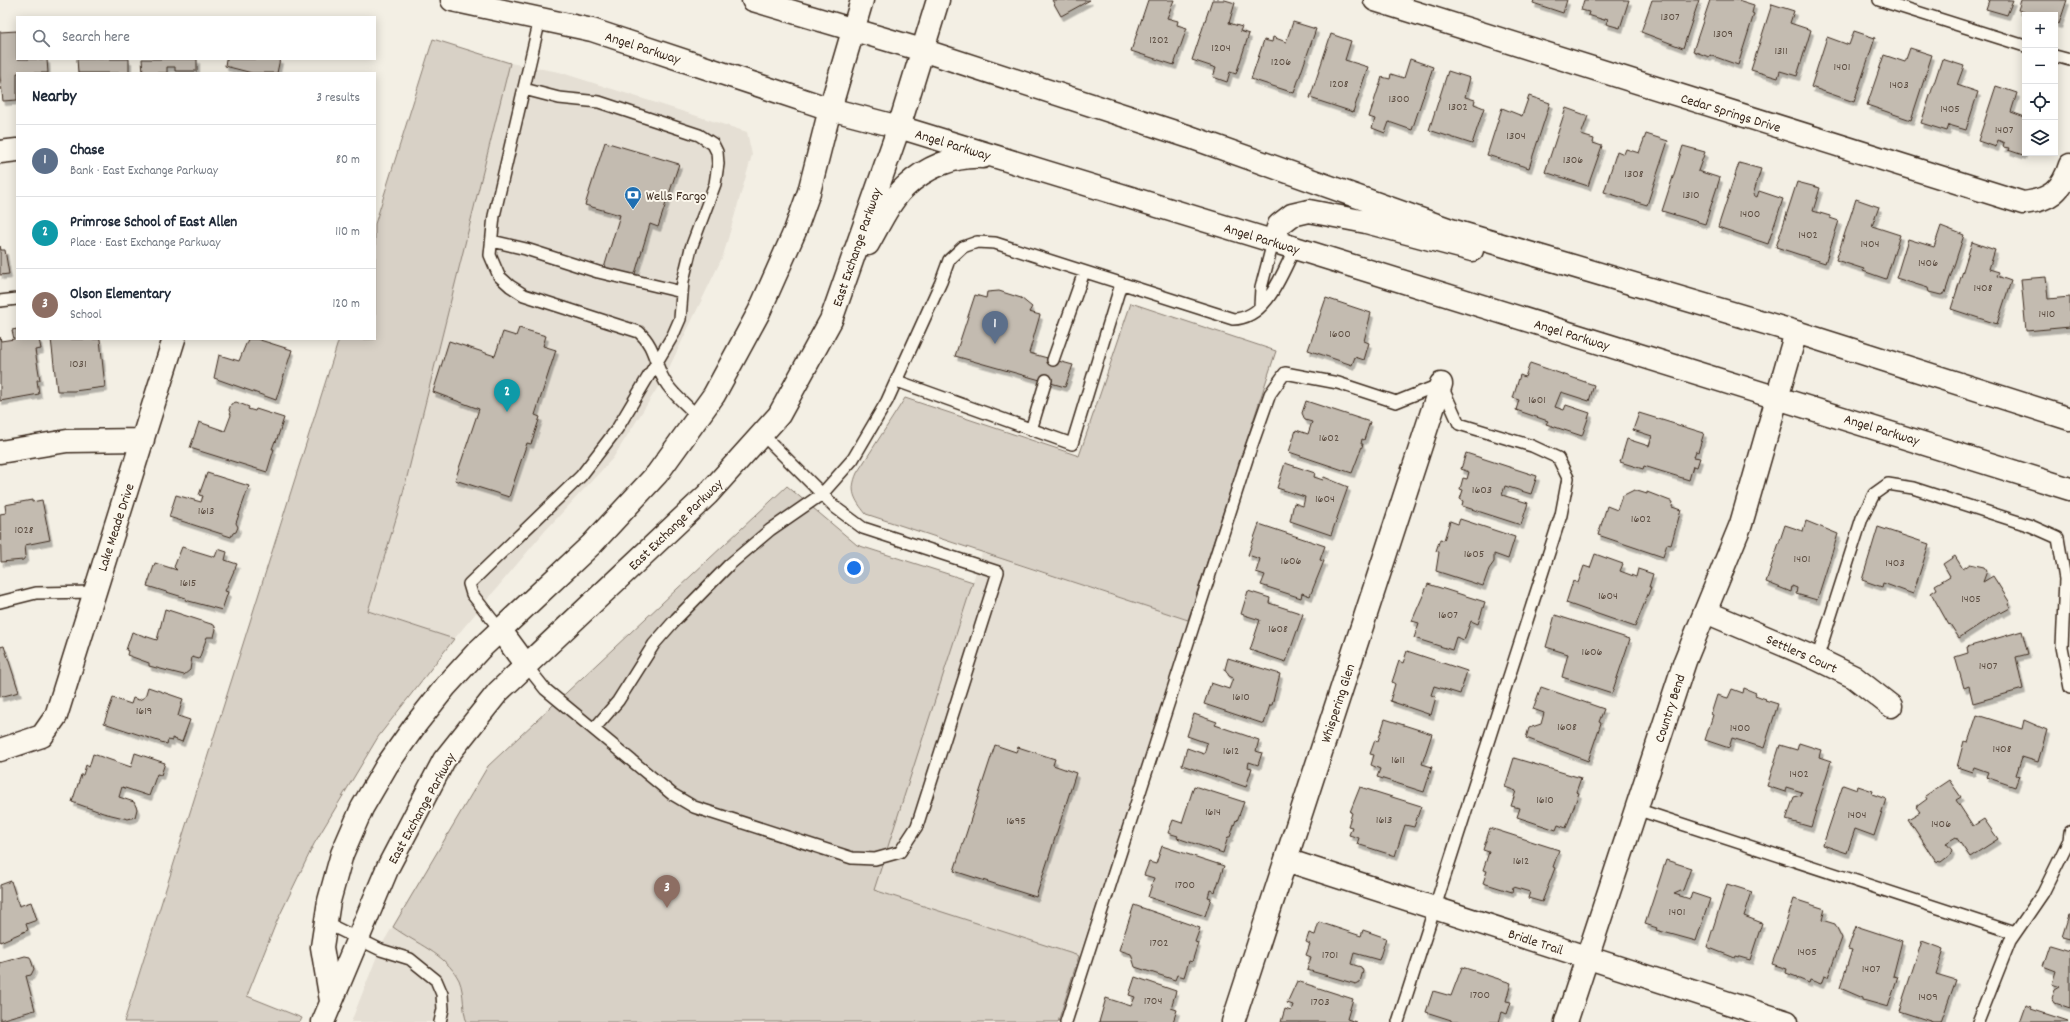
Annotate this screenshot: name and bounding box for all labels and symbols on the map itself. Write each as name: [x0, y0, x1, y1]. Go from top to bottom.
house number: 1307: [1660, 9, 1680, 26]
house number: 1309: [1713, 26, 1733, 43]
street label: Angel Parkway: [602, 27, 683, 71]
house number: 1202: [1149, 32, 1169, 49]
house number: 1204: [1211, 40, 1231, 57]
house number: 1311: [1774, 43, 1788, 60]
house number: 1206: [1271, 54, 1291, 71]
house number: 1401: [1834, 59, 1850, 76]
house number: 1208: [1329, 76, 1349, 93]
house number: 1403: [1889, 77, 1909, 94]
street label: Cedar Springs Drive: [1678, 89, 1783, 139]
house number: 1300: [1388, 91, 1410, 108]
house number: 1302: [1448, 99, 1468, 116]
house number: 1405: [1940, 101, 1960, 118]
house number: 1407: [1995, 122, 2014, 139]
street label: Angel Parkway: [912, 125, 993, 167]
house number: 1304: [1506, 128, 1526, 145]
house number: 1306: [1563, 152, 1583, 169]
house number: 1308: [1624, 166, 1644, 183]
bank icon: Wells Fargo: [623, 185, 643, 210]
street label: East Exchange Parkway: [828, 185, 888, 310]
place label: Wells Fargo: [646, 187, 706, 207]
house number: 1310: [1682, 187, 1700, 204]
house number: 1400: [1740, 206, 1760, 223]
street label: Angel Parkway: [1221, 219, 1302, 261]
house number: 1402: [1798, 227, 1818, 244]
house number: 1404: [1860, 236, 1880, 253]
house number: 1406: [1918, 255, 1938, 272]
house number: 1408: [1974, 280, 1993, 297]
house number: 1410: [2039, 306, 2055, 323]
pin: 1: [982, 311, 1008, 344]
street label: Angel Parkway: [1531, 315, 1612, 357]
house number: 1600: [1329, 326, 1351, 343]
house number: 1031: [69, 356, 87, 373]
pin: 2: [494, 379, 520, 412]
house number: 1601: [1528, 392, 1546, 409]
street label: Angel Parkway: [1841, 410, 1922, 452]
house number: 1602: [1319, 430, 1339, 447]
street label: East Exchange Parkway: [625, 475, 728, 576]
street label: Lake Meade Drive: [93, 481, 141, 574]
house number: 1603: [1472, 482, 1492, 499]
house number: 1604: [1315, 491, 1335, 508]
house number: 1613: [198, 503, 214, 520]
house number: 1602: [1631, 511, 1651, 528]
house number: 1028: [14, 522, 34, 539]
house number: 1605: [1464, 546, 1484, 563]
house number: 1401: [1794, 551, 1810, 568]
house number: 1606: [1281, 553, 1302, 570]
house number: 1403: [1885, 555, 1905, 572]
your location: [844, 558, 864, 578]
house number: 1615: [180, 575, 196, 592]
house number: 1604: [1598, 588, 1618, 605]
house number: 1405: [1961, 591, 1981, 608]
house number: 1607: [1438, 607, 1458, 624]
house number: 1608: [1268, 621, 1288, 638]
street label: Settlers Court: [1762, 630, 1840, 679]
house number: 1606: [1582, 644, 1603, 661]
house number: 1407: [1979, 658, 1998, 675]
street label: Whispering Glen: [1317, 661, 1361, 746]
street label: Country Bend: [1650, 672, 1691, 745]
house number: 1610: [1232, 689, 1250, 706]
house number: 1619: [136, 703, 152, 720]
house number: 1608: [1557, 719, 1577, 736]
house number: 1400: [1730, 720, 1750, 737]
house number: 1408: [1993, 741, 2012, 758]
house number: 1612: [1223, 743, 1239, 760]
street label: East Exchange Parkway: [384, 749, 462, 868]
house number: 1611: [1391, 752, 1405, 769]
house number: 1402: [1789, 766, 1809, 783]
house number: 1610: [1536, 792, 1554, 809]
house number: 1614: [1205, 804, 1221, 821]
house number: 1404: [1847, 807, 1867, 824]
house number: 1613: [1376, 812, 1392, 829]
house number: 1695: [1006, 813, 1026, 830]
house number: 1406: [1931, 816, 1951, 833]
house number: 1612: [1513, 853, 1529, 870]
pin: 3: [654, 875, 680, 908]
house number: 1700: [1175, 877, 1195, 894]
house number: 1401: [1669, 904, 1685, 921]
street label: Bridle Trail: [1505, 925, 1566, 961]
house number: 1702: [1149, 935, 1169, 952]
house number: 1405: [1797, 944, 1817, 961]
house number: 1701: [1322, 947, 1338, 964]
house number: 1407: [1862, 961, 1881, 978]
house number: 1700: [1470, 987, 1490, 1004]
house number: 1409: [1918, 989, 1938, 1006]
house number: 1704: [1144, 993, 1162, 1010]
house number: 1703: [1310, 994, 1330, 1011]

